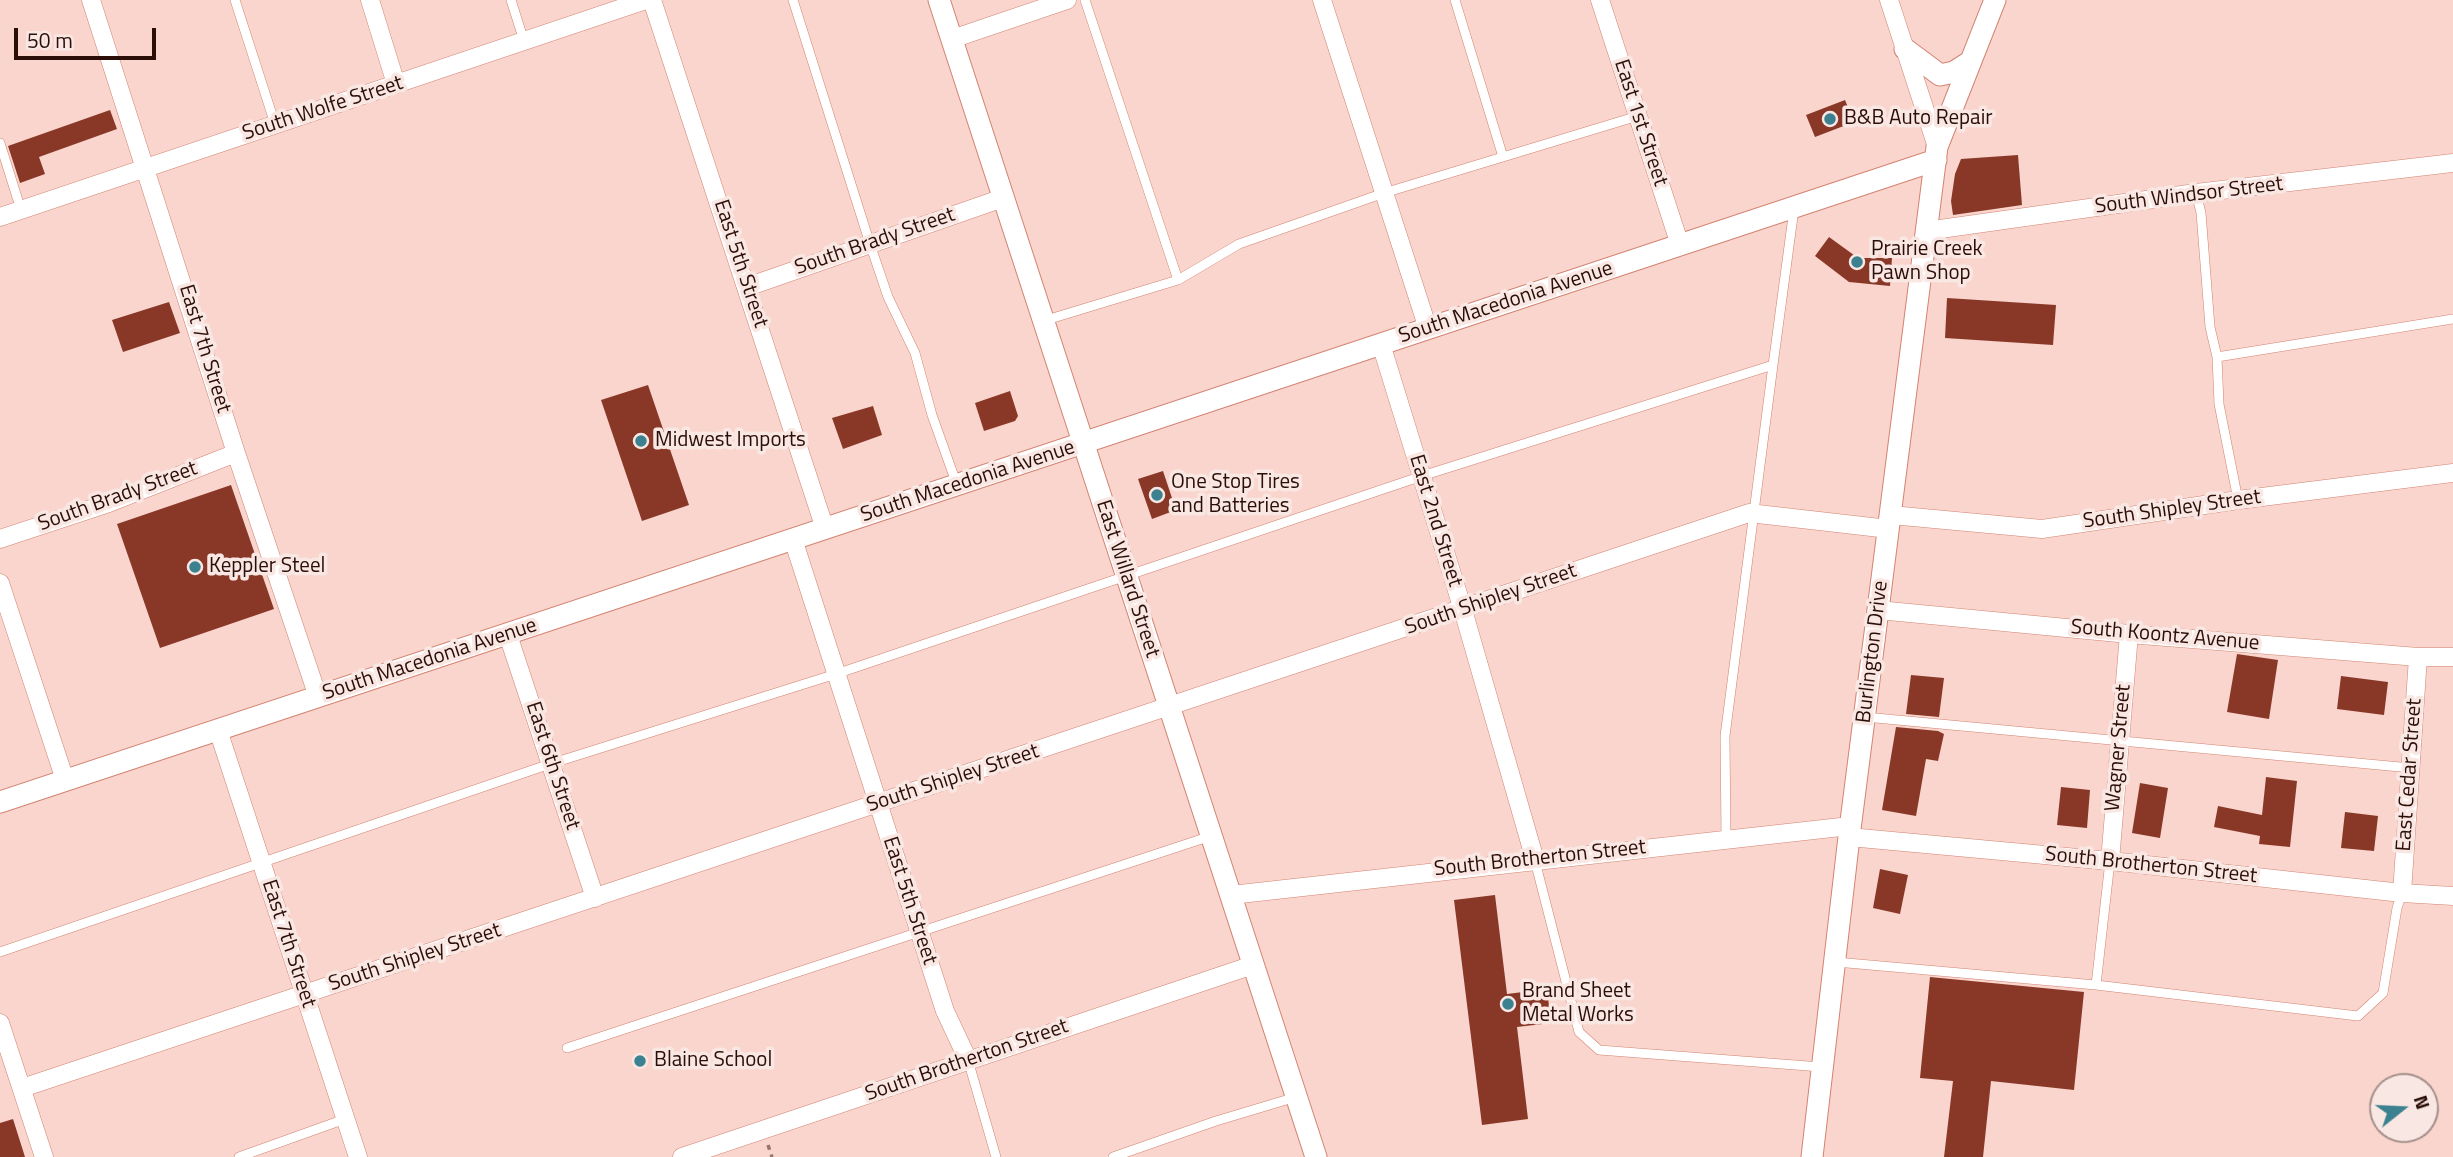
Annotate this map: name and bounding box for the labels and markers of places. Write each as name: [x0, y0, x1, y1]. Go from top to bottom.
place label: B&B Auto Repair: [1844, 106, 1992, 132]
marker: B&B Auto Repair: [1822, 111, 1838, 127]
place label: Prairie Creek Pawn Shop: [1871, 237, 1983, 287]
marker: Prairie Creek Pawn Shop: [1849, 254, 1865, 270]
place label: Midwest Imports: [655, 428, 806, 454]
marker: Midwest Imports: [633, 433, 649, 449]
place label: One Stop Tires and Batteries: [1171, 470, 1300, 520]
marker: One Stop Tires and Batteries: [1149, 487, 1165, 503]
place label: Keppler Steel: [209, 554, 325, 580]
marker: Keppler Steel: [187, 559, 203, 575]
place label: Brand Sheet Metal Works: [1522, 979, 1634, 1029]
marker: Brand Sheet Metal Works: [1500, 996, 1516, 1012]
place label: Blaine School: [654, 1048, 772, 1074]
marker: Blaine School: [632, 1053, 648, 1069]

